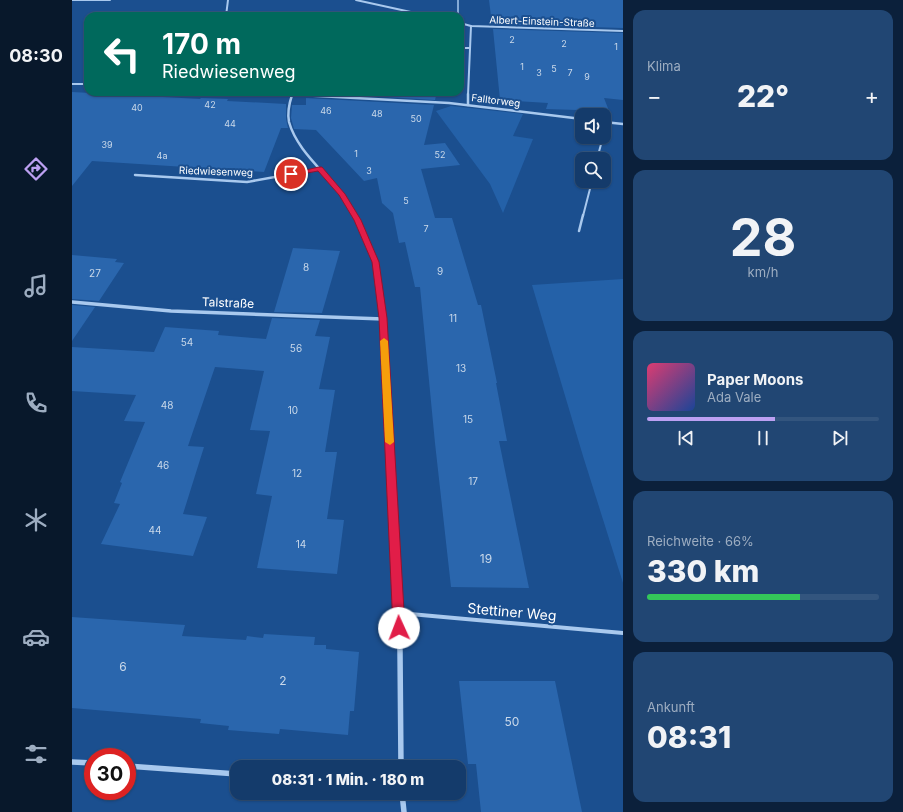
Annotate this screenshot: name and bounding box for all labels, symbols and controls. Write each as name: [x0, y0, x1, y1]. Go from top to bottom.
street label: Albert-Einstein-Straße: [489, 13, 595, 29]
text: 170 m: [162, 27, 241, 61]
icon: left: [96, 28, 148, 80]
house number: 2: [509, 34, 515, 45]
house number: 2: [561, 38, 567, 49]
house number: 1: [614, 41, 618, 52]
text: 08:30: [9, 45, 63, 66]
text: Klima: [647, 58, 681, 74]
text: Riedwiesenweg: [162, 61, 296, 82]
house number: 1: [520, 61, 524, 72]
house number: 5: [551, 63, 557, 74]
house number: 3: [536, 67, 542, 78]
house number: 7: [567, 67, 573, 78]
house number: 9: [584, 71, 590, 82]
text: 22°: [737, 78, 789, 114]
text: −: [647, 83, 662, 109]
text: +: [864, 83, 879, 109]
street label: Falltorweg: [471, 91, 521, 109]
house number: 42: [204, 99, 216, 110]
house number: 40: [131, 102, 143, 113]
house number: 46: [320, 105, 332, 116]
house number: 48: [371, 108, 383, 119]
map controls: [575, 108, 611, 188]
button: sound: [575, 108, 611, 144]
house number: 50: [410, 113, 422, 124]
house number: 44: [224, 118, 236, 129]
house number: 39: [101, 139, 113, 150]
house number: 1: [354, 148, 358, 159]
house number: 52: [435, 149, 445, 160]
house number: 4a: [157, 150, 167, 161]
button: search: [575, 152, 611, 188]
icon: directions: [22, 155, 50, 183]
pin: [274, 157, 308, 191]
icon: arrive: [280, 163, 302, 185]
street label: Riedwiesenweg: [179, 164, 253, 178]
house number: 3: [366, 165, 372, 176]
house number: 5: [403, 195, 409, 206]
text: 28: [730, 206, 796, 269]
house number: 7: [423, 223, 429, 234]
house number: 8: [303, 261, 309, 273]
text: km/h: [748, 264, 778, 280]
house number: 9: [437, 265, 443, 277]
house number: 27: [89, 267, 101, 279]
icon: music: [22, 272, 50, 300]
street label: Talstraße: [202, 294, 254, 311]
house number: 11: [449, 312, 457, 324]
house number: 54: [181, 336, 193, 348]
house number: 56: [290, 342, 302, 354]
house number: 13: [456, 362, 466, 374]
text: Paper Moons: [707, 370, 803, 389]
icon: phone: [22, 389, 50, 417]
text: Ada Vale: [707, 389, 761, 405]
house number: 48: [161, 399, 173, 411]
house number: 10: [288, 404, 298, 416]
house number: 15: [463, 413, 473, 425]
icon: previous: [675, 427, 697, 449]
icon: pause: [752, 427, 774, 449]
icon: next: [829, 427, 851, 449]
house number: 46: [157, 459, 169, 471]
house number: 12: [292, 467, 302, 479]
house number: 17: [468, 475, 478, 487]
icon: climate: [22, 506, 50, 534]
house number: 44: [149, 524, 161, 536]
text: Reichweite · 66%: [647, 533, 754, 549]
house number: 14: [296, 538, 306, 550]
house number: 19: [480, 551, 492, 566]
text: 330 km: [647, 553, 759, 589]
street label: Stettiner Weg: [467, 599, 557, 624]
position arrow: [378, 607, 420, 649]
icon: car: [22, 623, 50, 651]
house number: 6: [119, 659, 127, 674]
house number: 2: [279, 673, 287, 688]
text: Ankunft: [647, 699, 695, 715]
house number: 50: [505, 714, 519, 729]
text: 08:31: [647, 719, 731, 755]
icon: filters: [22, 740, 50, 768]
speed limit sign: 30: [84, 748, 136, 800]
text: 08:31 · 1 Min. · 180 m: [272, 770, 424, 789]

